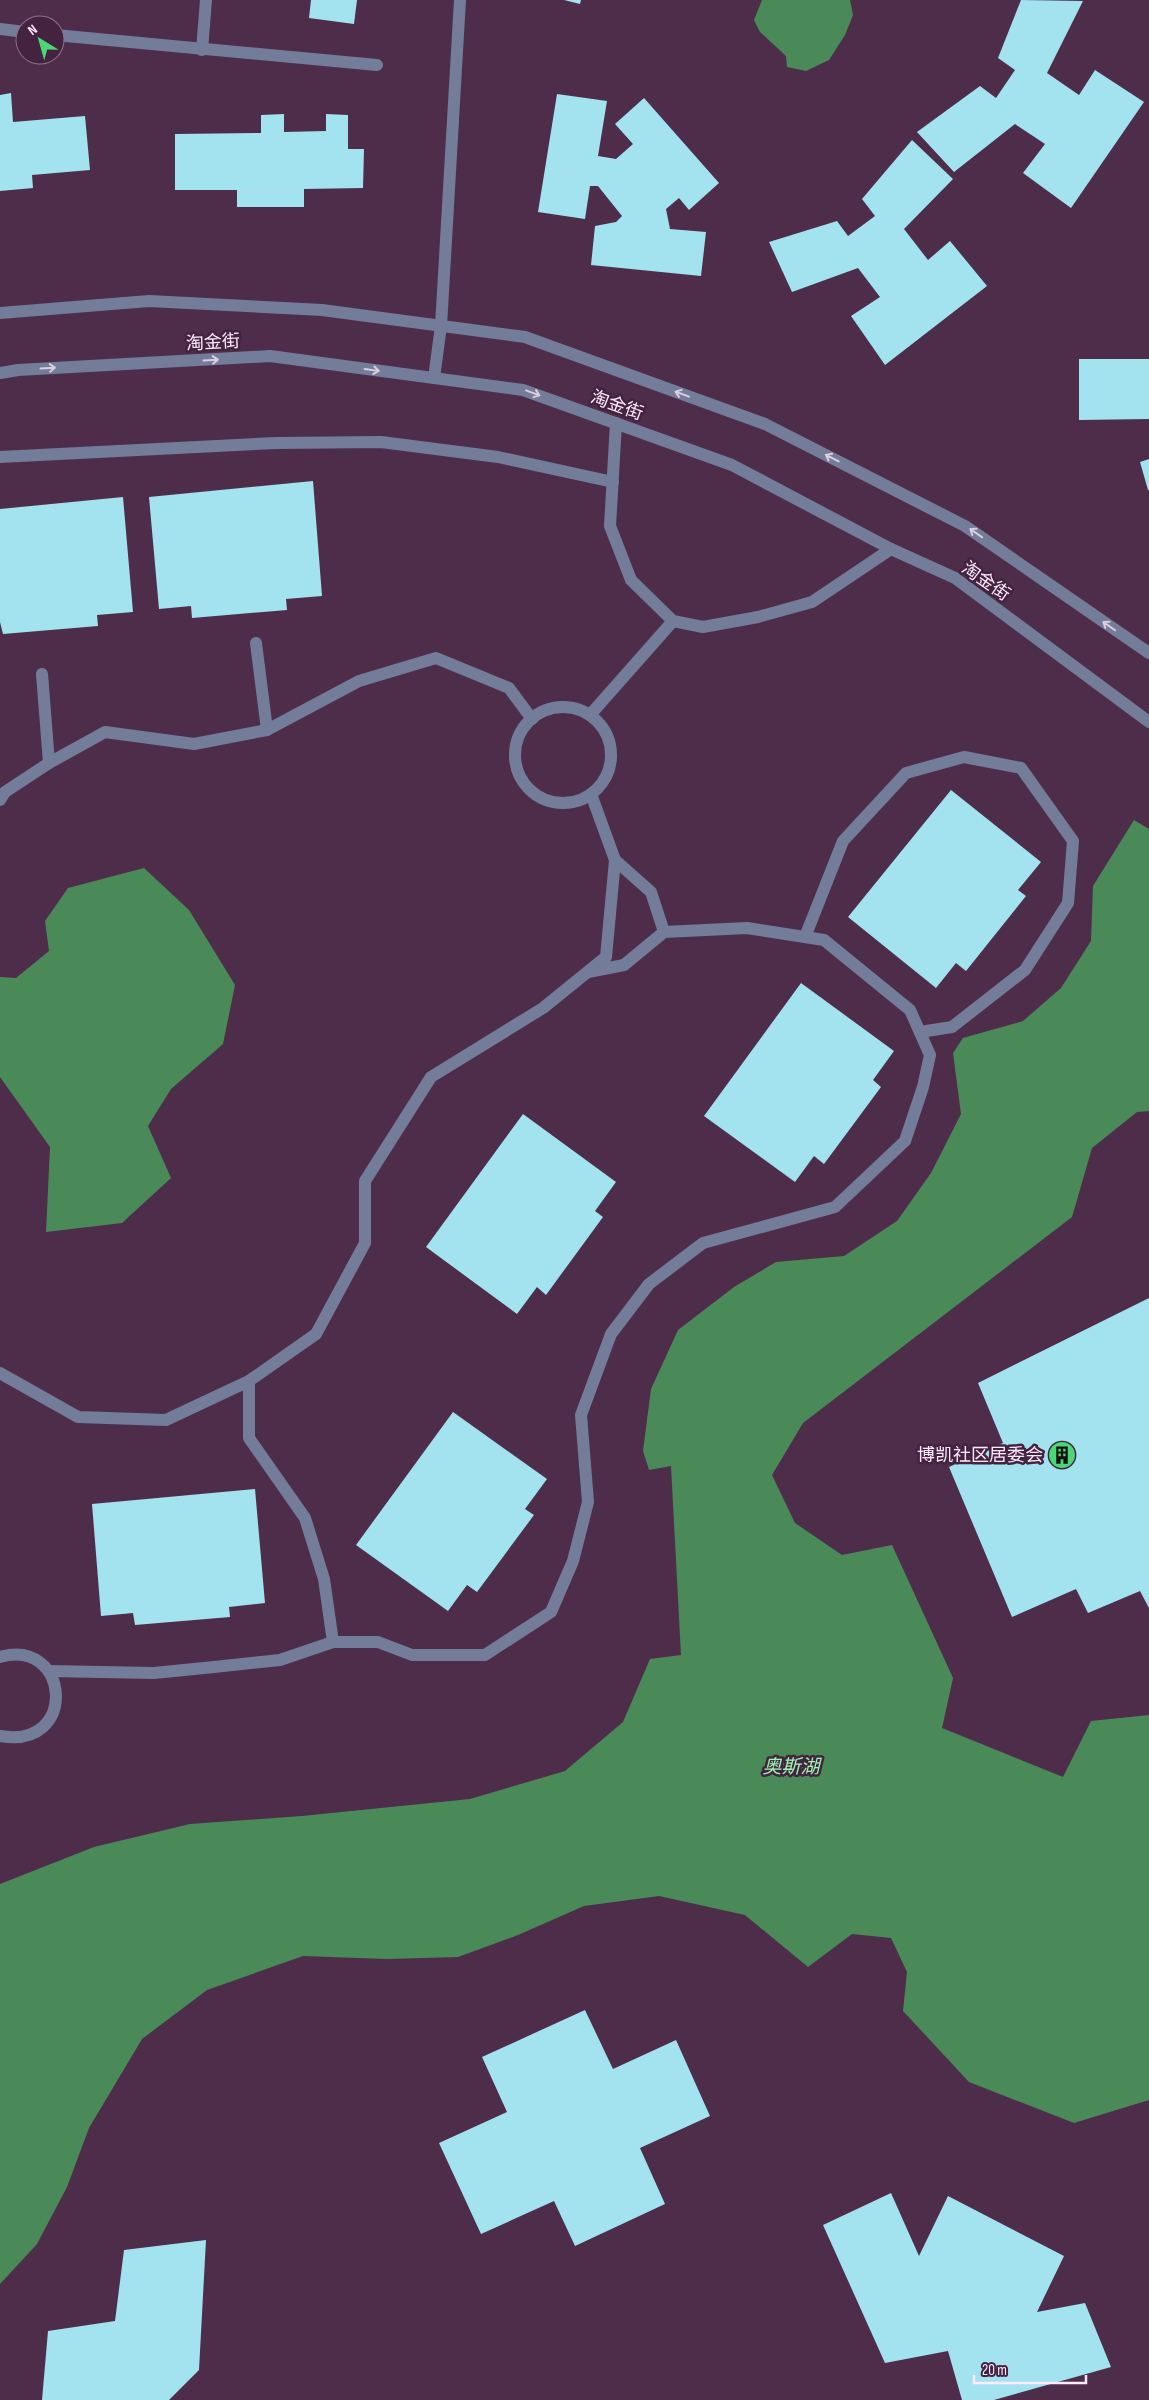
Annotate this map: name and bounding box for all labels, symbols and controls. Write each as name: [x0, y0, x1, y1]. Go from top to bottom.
north arrow: [15, 15, 65, 65]
text: N: [24, 21, 41, 39]
street label: 淘金街: [186, 331, 241, 354]
one-way arrow: [202, 355, 218, 364]
one-way arrow: [40, 364, 56, 373]
one-way arrow: [364, 365, 380, 375]
street label: 淘金街: [588, 386, 646, 425]
one-way arrow: [525, 389, 540, 398]
one-way arrow: [675, 389, 691, 398]
one-way arrow: [824, 453, 839, 463]
one-way arrow: [969, 528, 983, 538]
street label: 淘金街: [958, 557, 1014, 605]
one-way arrow: [1102, 621, 1116, 631]
building icon: 博凯社区居委会: [1047, 1440, 1077, 1470]
place label: 博凯社区居委会: [917, 1445, 1043, 1466]
water label: 奥斯湖: [762, 1756, 822, 1779]
scale bar: [974, 2352, 1086, 2384]
text: 20 m: [982, 2361, 1007, 2380]

